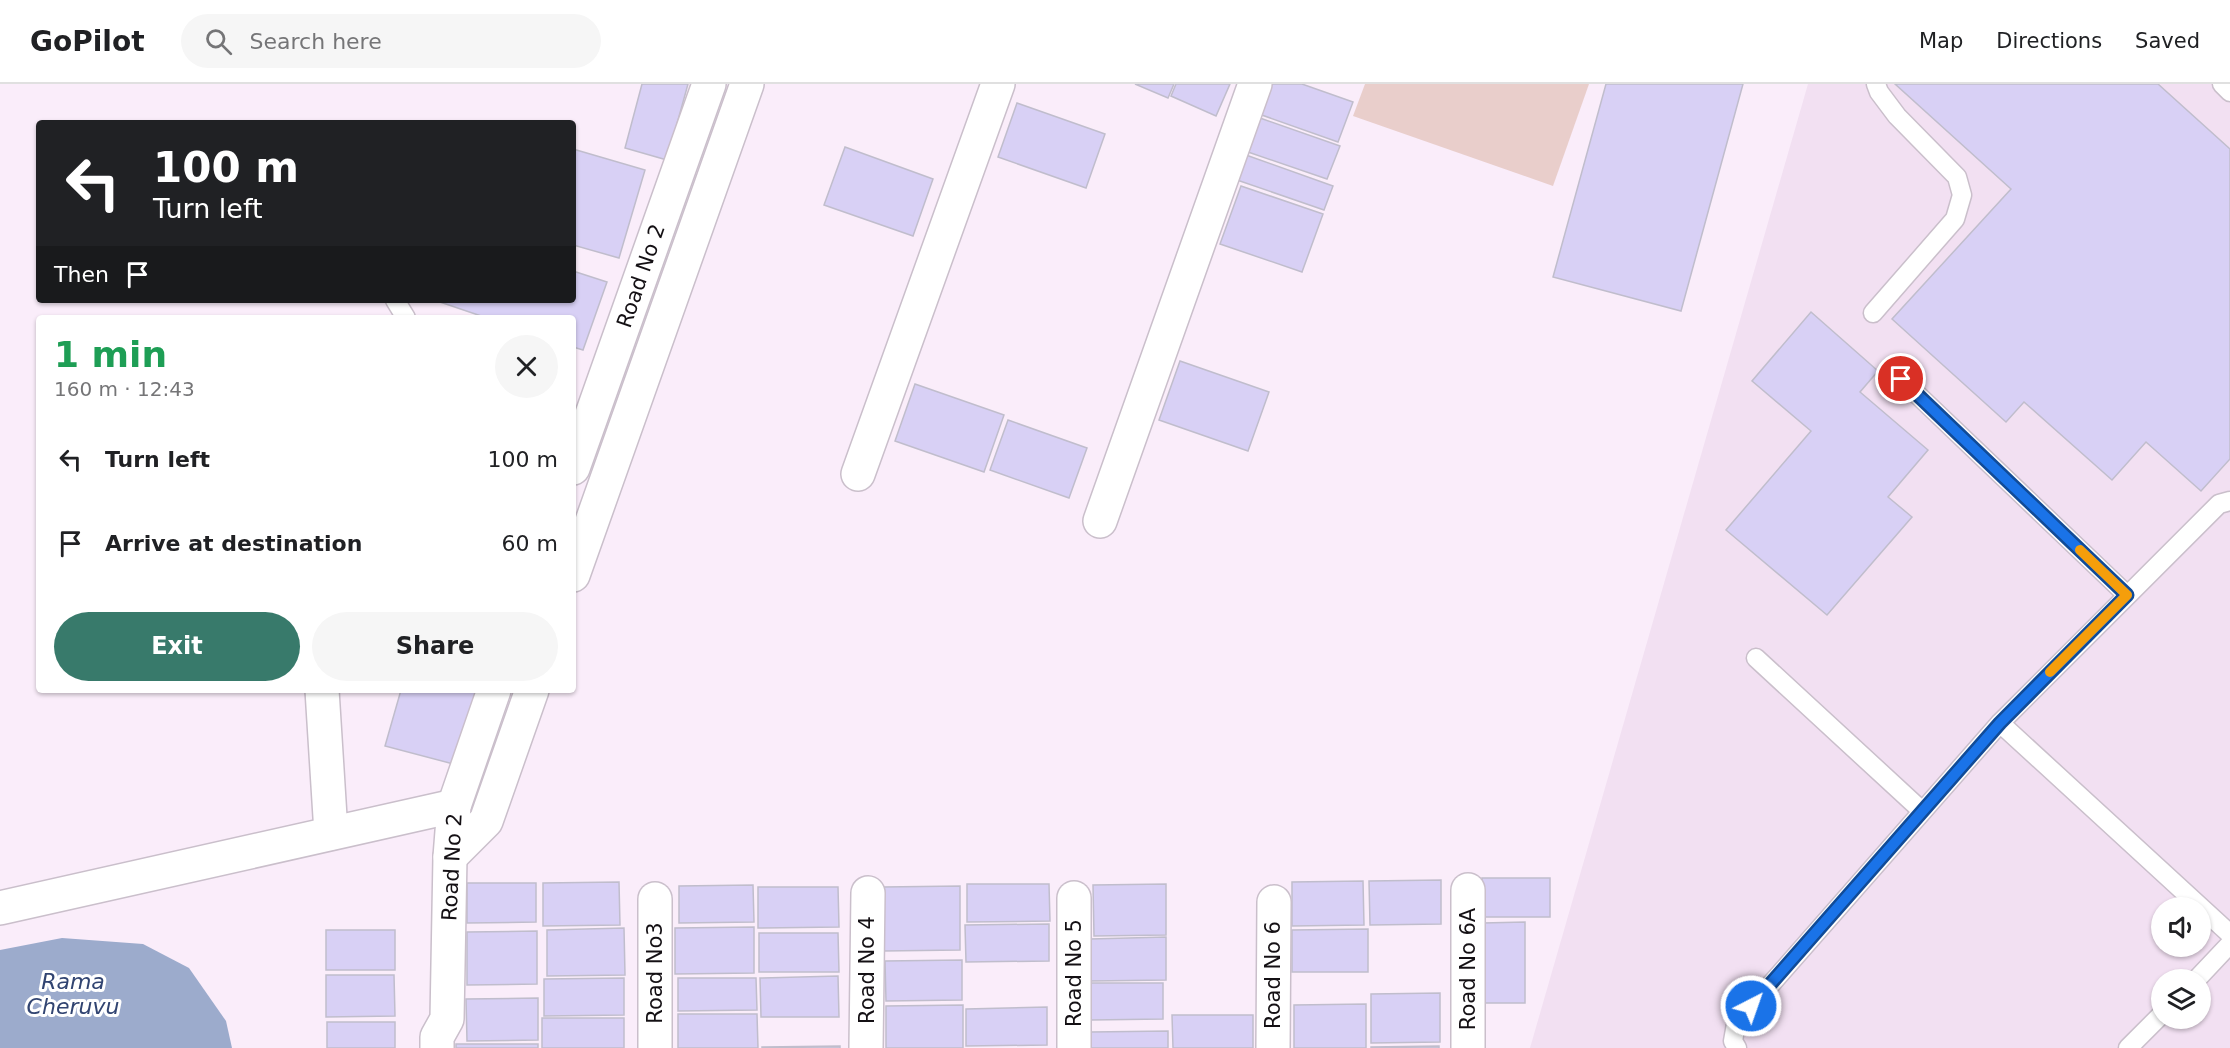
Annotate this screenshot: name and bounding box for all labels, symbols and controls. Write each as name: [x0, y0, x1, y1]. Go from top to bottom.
search box: [181, 14, 601, 68]
text: GoPilot: [30, 25, 145, 58]
icon: search: [202, 25, 235, 58]
text: Search here: [250, 29, 382, 54]
text: Map: [1919, 29, 1963, 53]
text: Directions: [1996, 29, 2102, 53]
text: Saved: [2135, 29, 2200, 53]
text: 100 m: [153, 143, 299, 192]
icon: left: [54, 144, 132, 222]
text: Turn left: [153, 193, 263, 224]
street label: Road No 2: [612, 221, 670, 331]
icon: arrive: [121, 258, 154, 291]
text: Then: [54, 262, 109, 287]
text: 1 min: [54, 334, 167, 375]
button: close: [495, 335, 558, 398]
pin: [1875, 353, 1926, 404]
icon: arrive: [1884, 362, 1917, 395]
text: 160 m · 12:43: [54, 377, 195, 401]
icon: left: [54, 443, 87, 476]
text: Turn left: [105, 447, 210, 472]
text: 100 m: [488, 447, 558, 472]
icon: arrive: [54, 527, 87, 560]
text: Arrive at destination: [105, 531, 362, 556]
text: 60 m: [502, 531, 558, 556]
button: Exit: [54, 612, 300, 681]
button: Share: [312, 612, 558, 681]
street label: Road No 2: [437, 812, 467, 922]
map controls: [2151, 897, 2211, 1029]
button: sound: [2151, 897, 2211, 957]
street label: Road No 6A: [1456, 907, 1480, 1030]
street label: Road No 4: [855, 916, 879, 1024]
street label: Road No 5: [1062, 919, 1086, 1027]
street label: Road No 6: [1261, 921, 1285, 1029]
street label: Road No3: [643, 922, 667, 1024]
water label: Rama Cheruvu: [27, 969, 119, 1019]
button: layers: [2151, 969, 2211, 1029]
position arrow: [1719, 974, 1783, 1038]

